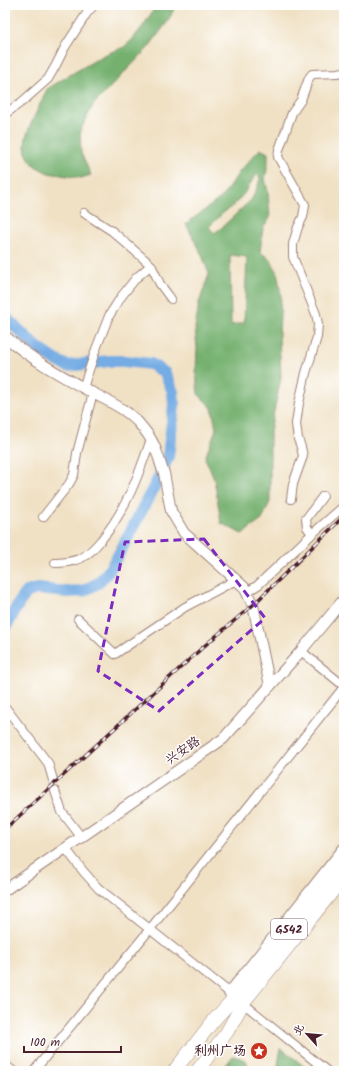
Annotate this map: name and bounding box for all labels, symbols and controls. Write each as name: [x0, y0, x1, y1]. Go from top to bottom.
street label: 兴安路: [161, 731, 205, 771]
road number: G542: [271, 919, 307, 939]
north arrow: [287, 1014, 327, 1054]
text: 北: [288, 1021, 309, 1039]
scale bar: [24, 1028, 121, 1054]
text: 100 m: [30, 1033, 61, 1052]
place label: 利州广场: [194, 1041, 246, 1062]
place icon: 利州广场: [249, 1041, 269, 1061]

